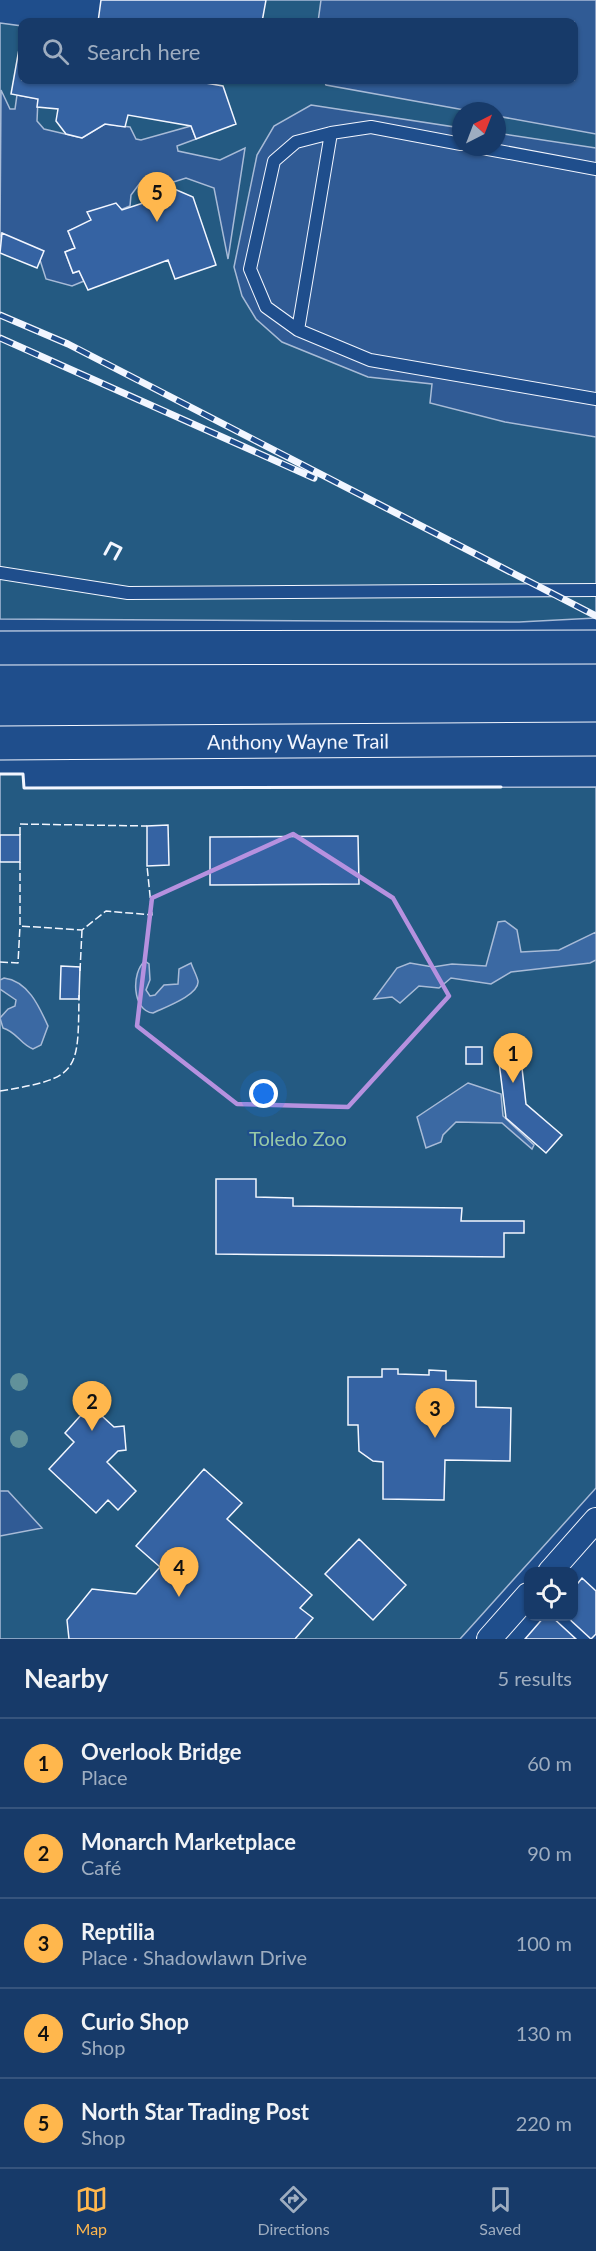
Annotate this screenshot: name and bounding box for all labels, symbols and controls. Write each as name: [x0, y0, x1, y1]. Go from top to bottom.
search box: [18, 18, 578, 84]
icon: search: [39, 35, 72, 68]
text: Search here: [87, 38, 200, 65]
north arrow: [452, 102, 506, 156]
pin: 5: [138, 172, 176, 222]
street label: Anthony Wayne Trail: [207, 728, 389, 754]
pin: 1: [494, 1034, 532, 1083]
your location: [249, 1079, 278, 1108]
park label: Toledo Zoo: [249, 1126, 347, 1150]
pin: 2: [72, 1382, 112, 1431]
pin: 3: [416, 1388, 454, 1438]
pin: 4: [160, 1548, 198, 1597]
map controls: [524, 1567, 578, 1621]
button: locate: [524, 1567, 578, 1621]
text: Nearby: [24, 1662, 109, 1694]
text: 5 results: [497, 1666, 572, 1690]
text: Overlook Bridge: [81, 1738, 242, 1765]
text: 1: [38, 1751, 49, 1775]
text: 60 m: [527, 1751, 572, 1775]
text: Place: [81, 1765, 128, 1789]
text: Monarch Marketplace: [81, 1828, 296, 1855]
text: 2: [38, 1841, 49, 1865]
text: 90 m: [527, 1841, 572, 1865]
text: Café: [81, 1855, 121, 1879]
text: Reptilia: [81, 1918, 155, 1945]
text: 3: [38, 1931, 49, 1955]
text: 100 m: [516, 1931, 572, 1955]
text: Place · Shadowlawn Drive: [81, 1945, 307, 1969]
text: Curio Shop: [81, 2008, 189, 2035]
text: 4: [38, 2021, 49, 2045]
text: 130 m: [516, 2021, 572, 2045]
text: Shop: [81, 2035, 125, 2059]
text: North Star Trading Post: [81, 2098, 309, 2125]
text: 5: [38, 2111, 49, 2135]
text: 220 m: [516, 2111, 572, 2135]
text: Shop: [81, 2125, 125, 2149]
tab: Map: [75, 2183, 108, 2238]
tab: Directions: [257, 2183, 330, 2238]
tab: Saved: [479, 2183, 521, 2238]

